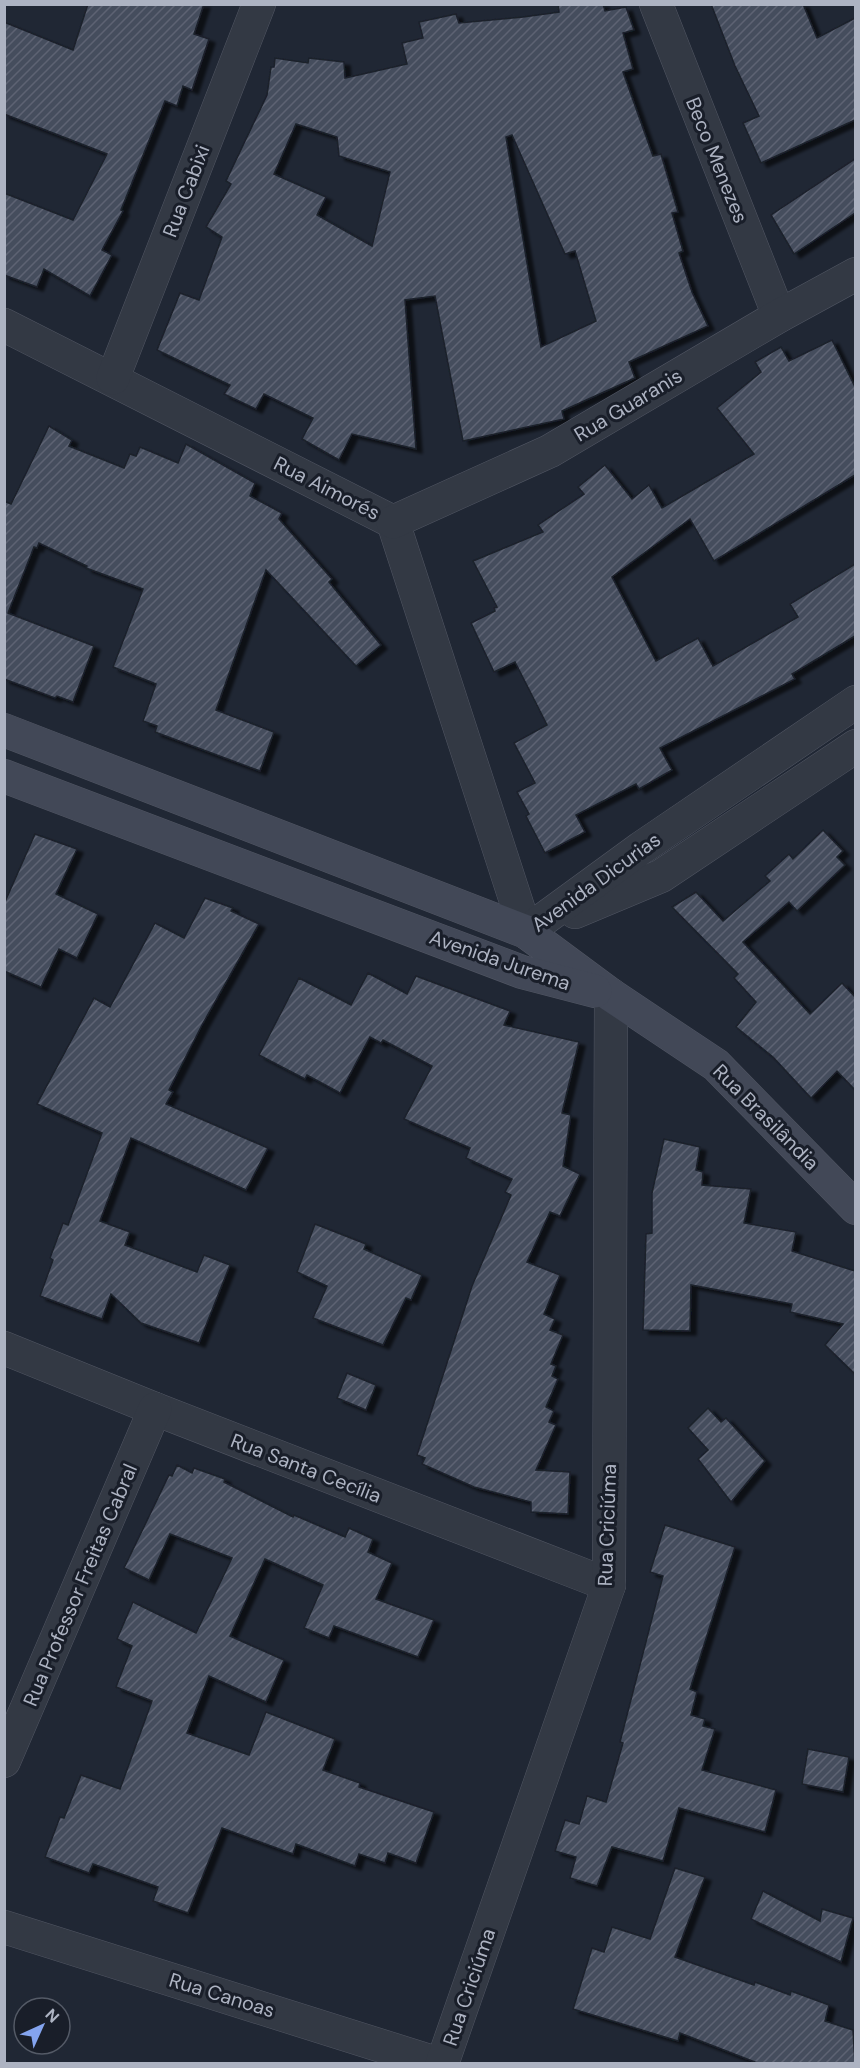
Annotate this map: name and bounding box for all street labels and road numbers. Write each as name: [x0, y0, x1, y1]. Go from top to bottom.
street label: Beco Menezes: [680, 93, 754, 227]
street label: Rua Cabixi: [157, 141, 215, 241]
street label: Rua Guaranis: [569, 363, 687, 447]
street label: Rua Aimorés: [270, 450, 384, 526]
street label: Avenida Dicurias: [526, 826, 666, 938]
street label: Avenida Jurema: [426, 924, 574, 996]
street label: Rua Brasilândia: [707, 1058, 825, 1176]
street label: Rua Santa Cecília: [227, 1427, 385, 1509]
street label: Rua Professor Freitas Cabral: [17, 1460, 143, 1710]
street label: Rua Criciúma: [592, 1463, 622, 1587]
street label: Rua Criciúma: [437, 1925, 501, 2049]
street label: Rua Canoas: [166, 1967, 278, 2023]

